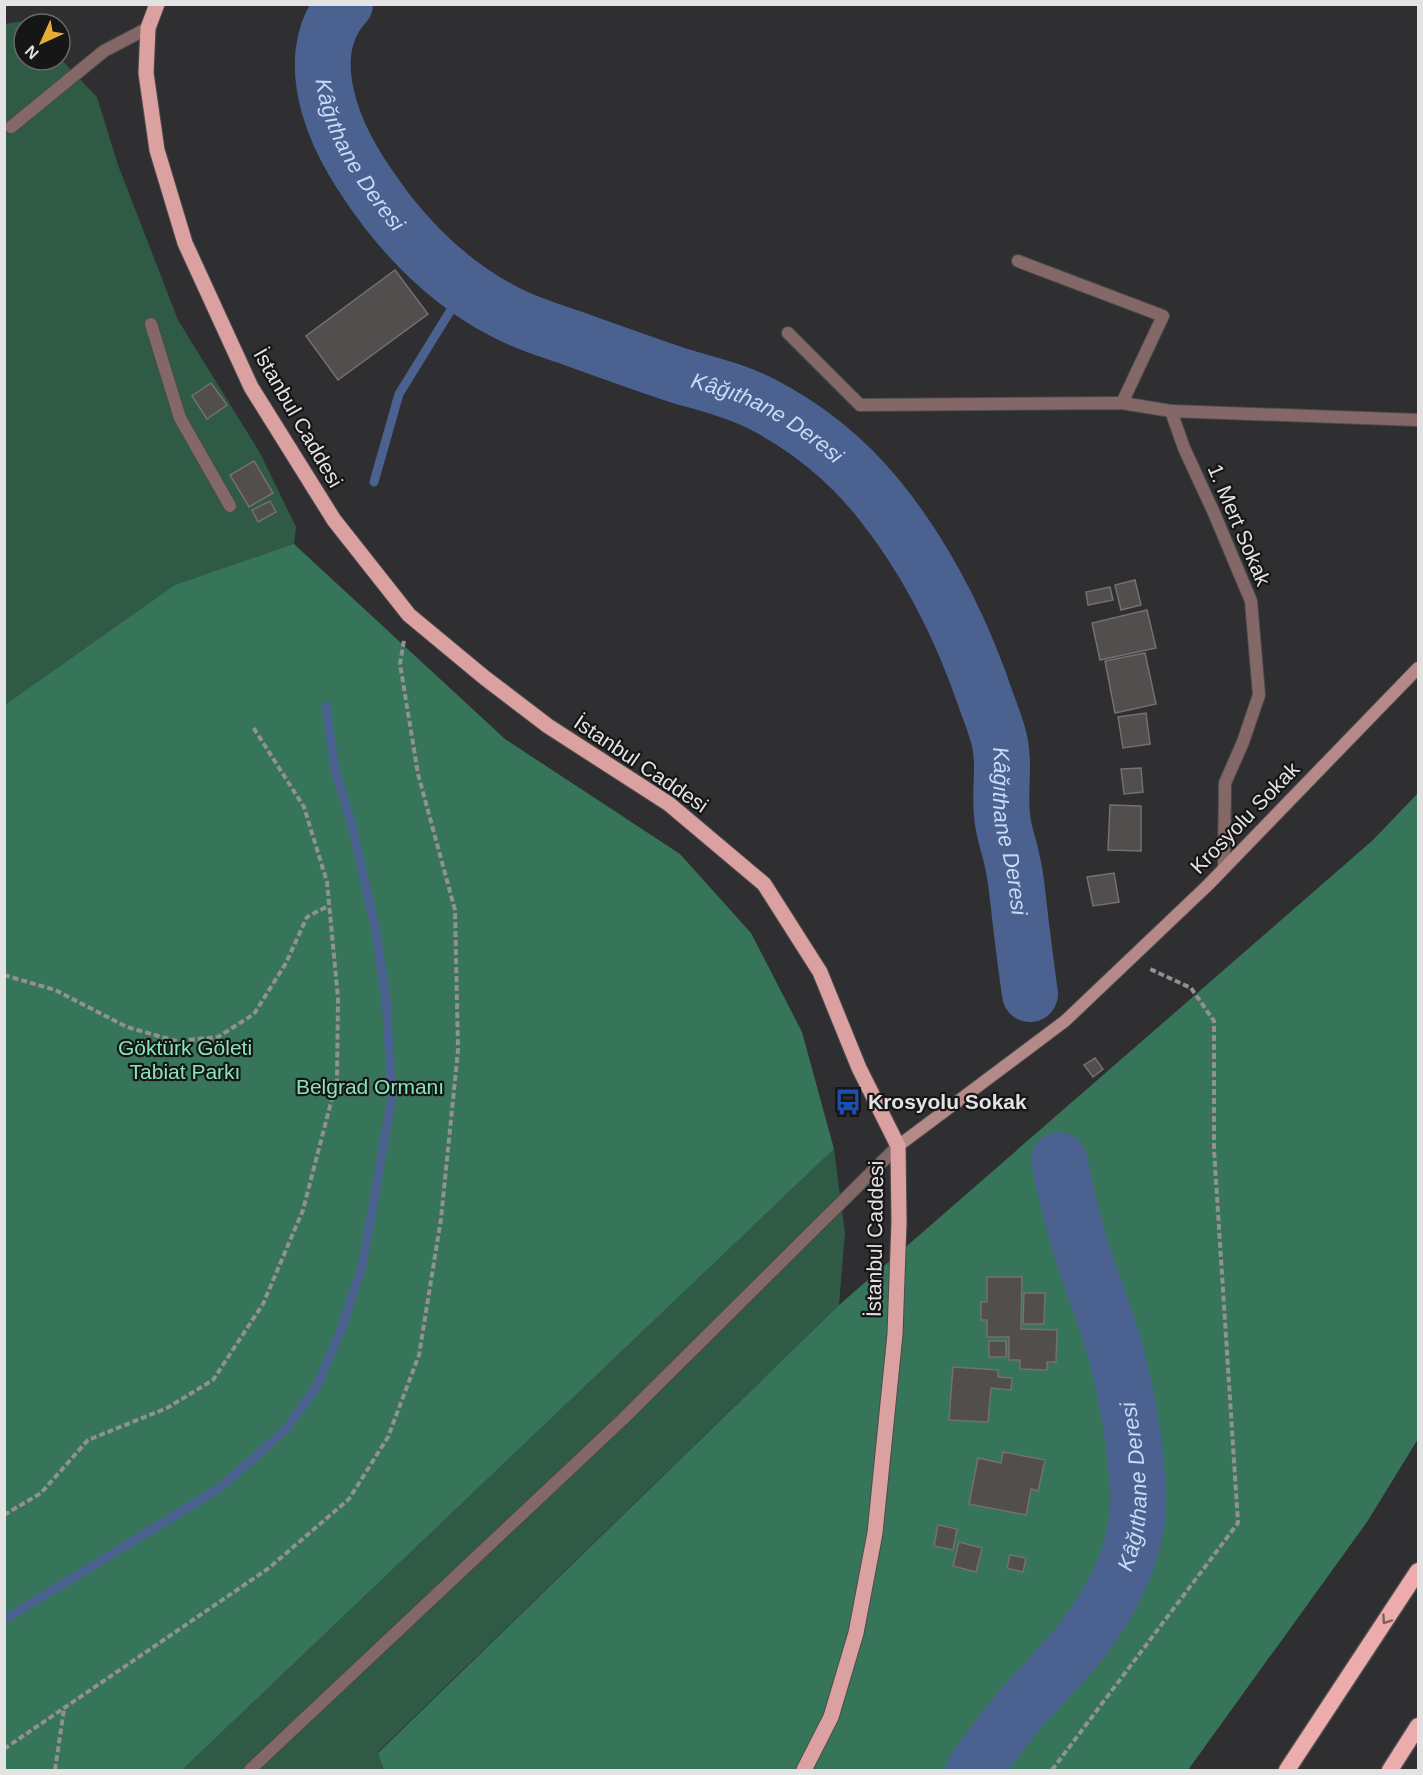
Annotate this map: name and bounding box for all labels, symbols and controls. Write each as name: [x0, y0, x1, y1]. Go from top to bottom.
north arrow: [12, 12, 72, 72]
text: N: [22, 42, 42, 62]
water label: Kâğıthane Deresi: [311, 77, 410, 237]
street label: İstanbul Caddesi: [249, 344, 348, 491]
water label: Kâğıthane Deresi: [688, 368, 849, 469]
street label: 1. Mert Sokak: [1204, 461, 1276, 589]
street label: İstanbul Caddesi: [570, 710, 713, 817]
water label: Kâğıthane Deresi: [988, 746, 1032, 918]
street label: Krosyolu Sokak: [1186, 757, 1304, 878]
park label: Göktürk Göleti Tabiat Parkı: [118, 1036, 252, 1083]
park label: Belgrad Ormanı: [296, 1075, 444, 1098]
bus stop icon: Krosyolu Sokak: [833, 1087, 863, 1117]
place label: Krosyolu Sokak: [868, 1090, 1027, 1113]
street label: İstanbul Caddesi: [862, 1161, 887, 1317]
water label: Kâğıthane Deresi: [1112, 1399, 1151, 1574]
one-way arrow: [1382, 1613, 1393, 1624]

